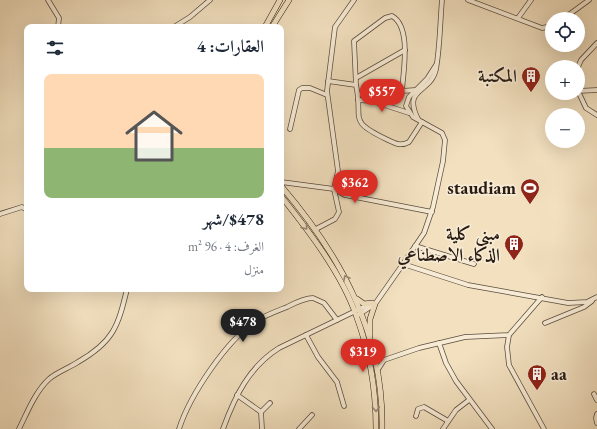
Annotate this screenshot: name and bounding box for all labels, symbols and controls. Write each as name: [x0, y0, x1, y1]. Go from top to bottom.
map controls: [545, 12, 585, 148]
button: locate: [545, 12, 585, 52]
text: العقارات: 4: [197, 35, 264, 57]
icon: filters: [44, 37, 66, 59]
button: +: [545, 60, 585, 100]
place label: المكتبة: [478, 64, 517, 87]
building icon: المكتبة: [520, 65, 542, 93]
pin: $557: [358, 79, 406, 113]
text: $557: [369, 83, 395, 100]
icon: home: [118, 100, 190, 172]
button: −: [545, 108, 585, 148]
pin: $362: [331, 170, 379, 204]
text: $362: [342, 174, 368, 191]
place label: staudiam: [447, 176, 516, 199]
sports icon: staudiam: [519, 177, 541, 205]
text: $478/شهر: [203, 208, 264, 230]
place label: مبنى كلية الذكاء الاصطناعي: [396, 222, 500, 270]
one-way arrow: [300, 223, 308, 230]
building icon: مبنى كلية الذكاء الاصطناعي: [503, 233, 525, 261]
text: الغرف: 4 · 96 m²: [188, 238, 264, 255]
text: منزل: [244, 261, 264, 278]
one-way arrow: [343, 275, 351, 282]
pin: $478: [219, 309, 267, 343]
text: $478: [230, 313, 256, 330]
pin: $319: [339, 339, 387, 373]
text: $319: [350, 343, 376, 360]
place label: aa: [551, 362, 567, 385]
building icon: aa: [526, 363, 548, 391]
one-way arrow: [371, 406, 380, 412]

